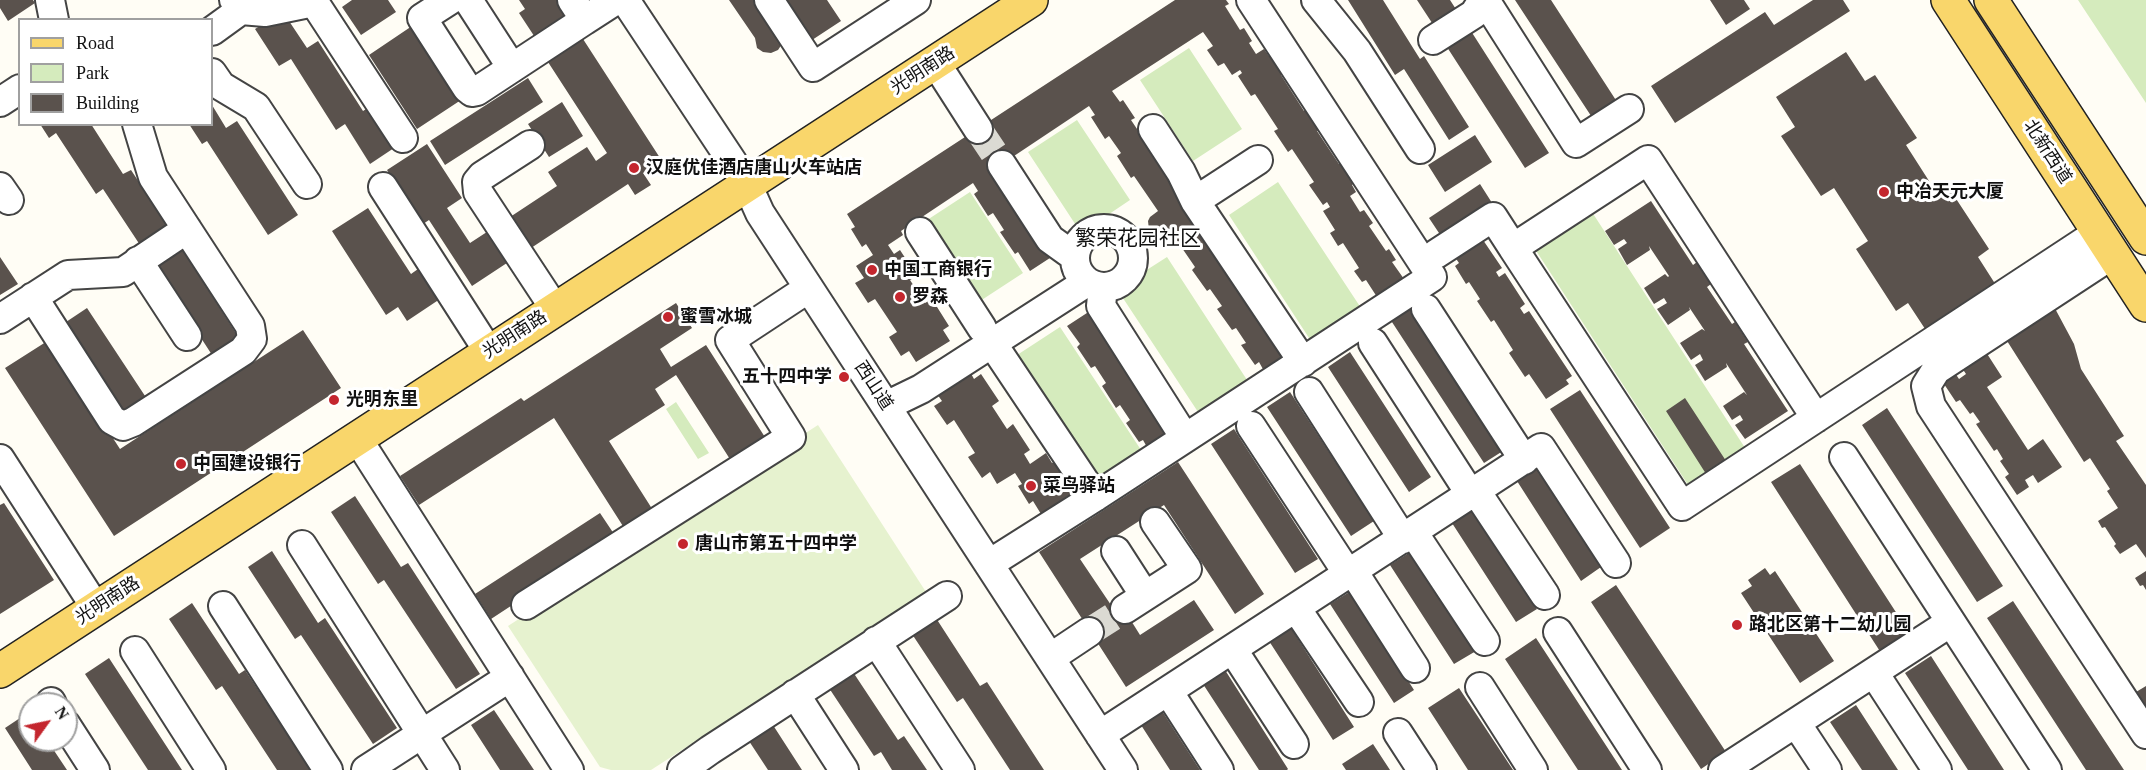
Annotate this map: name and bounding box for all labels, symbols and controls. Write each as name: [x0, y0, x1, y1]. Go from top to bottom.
legend: [18, 18, 213, 126]
text: Road: [76, 33, 114, 53]
street label: 光明南路: [887, 42, 959, 100]
text: Park: [76, 63, 109, 83]
text: Building: [76, 93, 139, 113]
street label: 北新西道: [2018, 116, 2076, 188]
place label: 汉庭优佳酒店唐山火车站店: [646, 157, 862, 179]
marker: 汉庭优佳酒店唐山火车站店: [627, 161, 641, 175]
place label: 中冶天元大厦: [1896, 181, 2004, 203]
marker: 中冶天元大厦: [1877, 185, 1891, 199]
district label: 繁荣花园社区: [1075, 226, 1201, 252]
place label: 中国工商银行: [884, 259, 992, 281]
marker: 中国工商银行: [865, 263, 879, 277]
place label: 罗森: [912, 286, 948, 308]
marker: 罗森: [893, 290, 907, 304]
street label: 光明南路: [479, 306, 551, 364]
place label: 蜜雪冰城: [680, 306, 752, 328]
marker: 蜜雪冰城: [661, 310, 675, 324]
street label: 西山道: [849, 357, 897, 415]
place label: 五十四中学: [742, 366, 832, 388]
marker: 五十四中学: [837, 370, 851, 384]
place label: 光明东里: [346, 389, 418, 411]
marker: 光明东里: [327, 393, 341, 407]
place label: 中国建设银行: [193, 453, 301, 475]
marker: 中国建设银行: [174, 457, 188, 471]
place label: 菜鸟驿站: [1043, 475, 1115, 497]
marker: 菜鸟驿站: [1024, 479, 1038, 493]
place label: 唐山市第五十四中学: [695, 533, 857, 555]
marker: 唐山市第五十四中学: [676, 537, 690, 551]
street label: 光明南路: [72, 572, 144, 630]
place label: 路北区第十二幼儿园: [1749, 614, 1911, 636]
marker: 路北区第十二幼儿园: [1730, 618, 1744, 632]
north arrow: [18, 692, 78, 752]
text: N: [52, 704, 72, 722]

